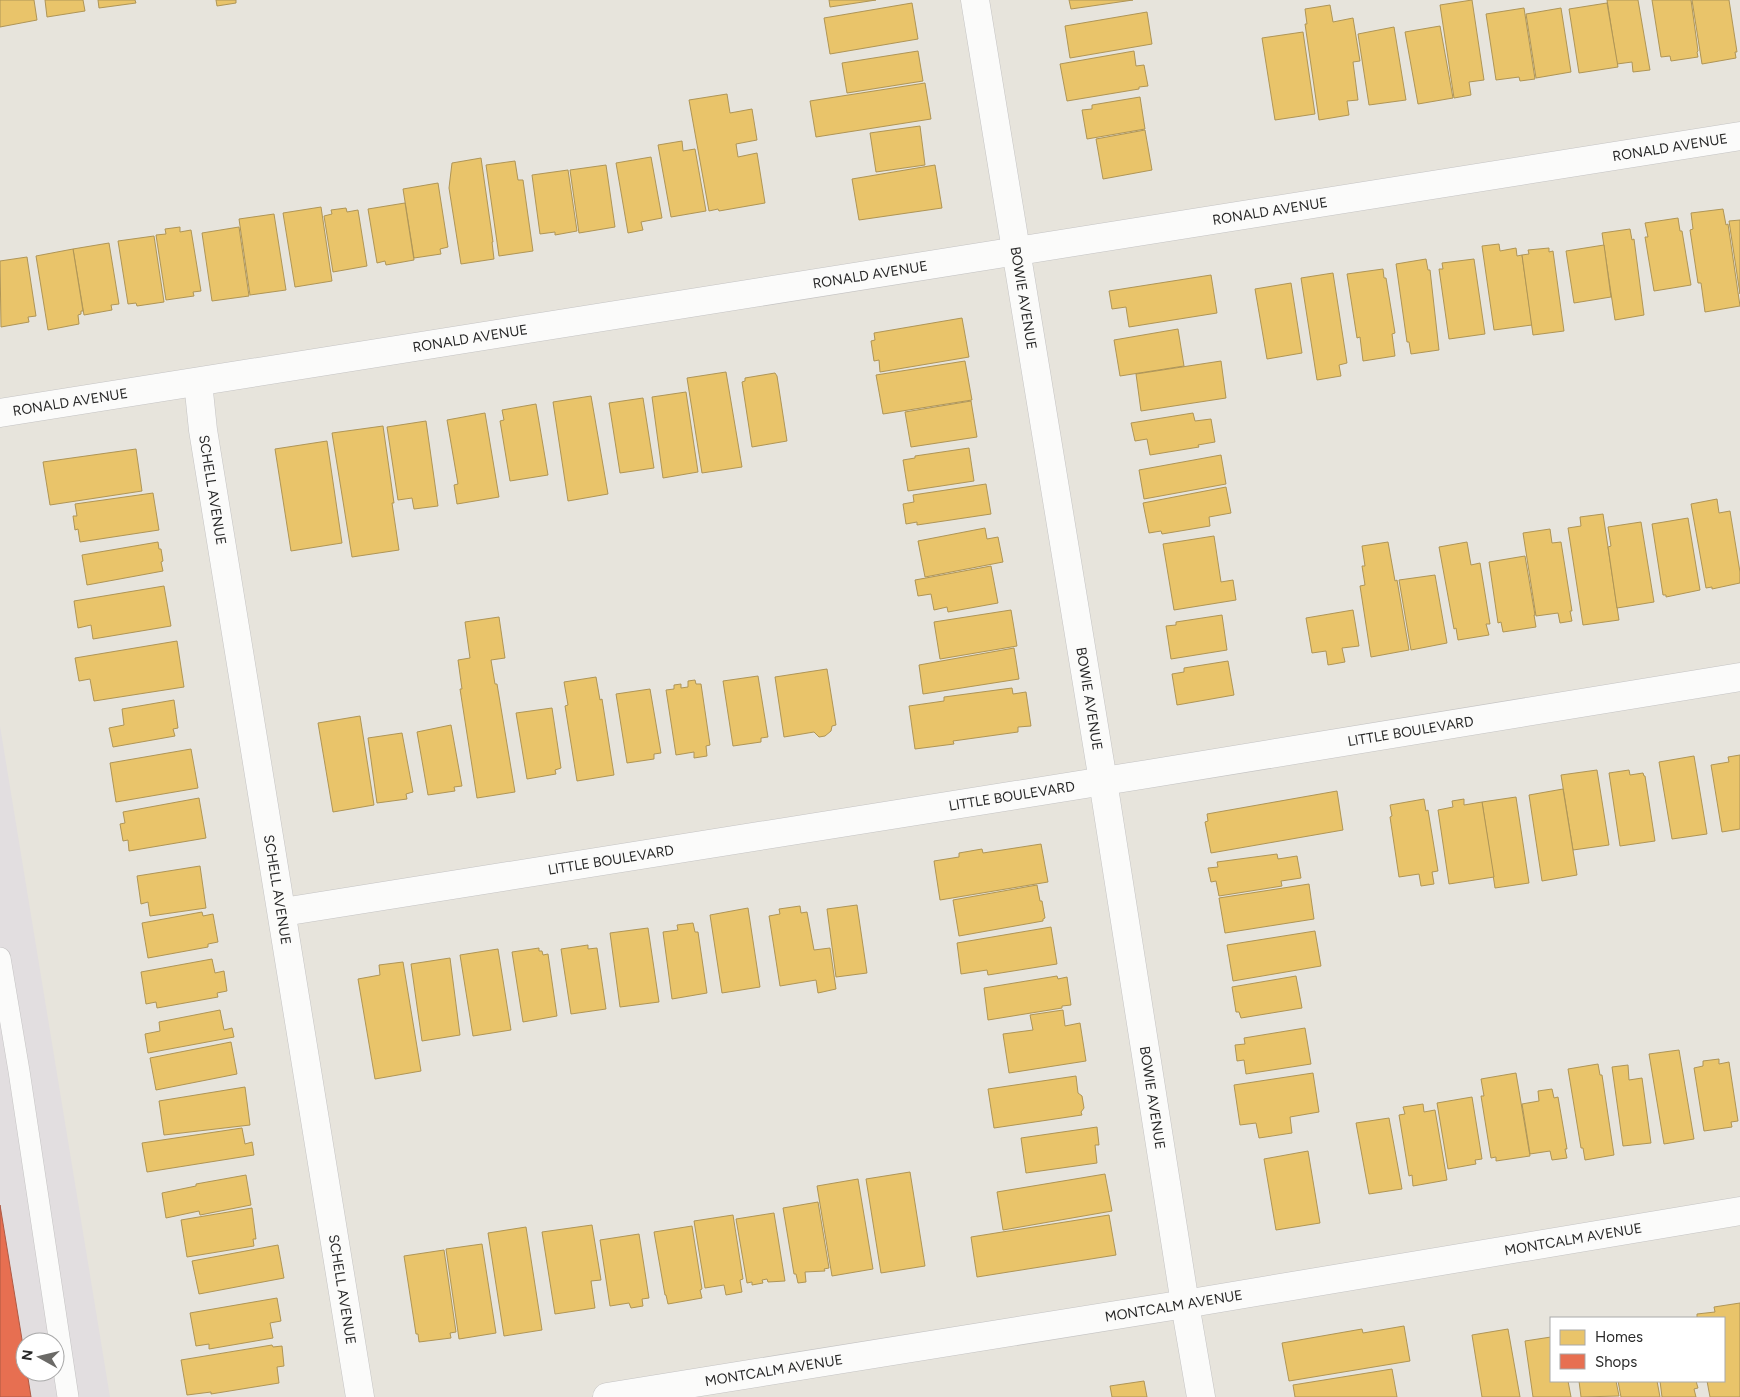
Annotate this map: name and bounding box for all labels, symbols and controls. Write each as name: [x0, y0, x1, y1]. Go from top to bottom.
street label: RONALD AVENUE: [1611, 130, 1729, 165]
street label: RONALD AVENUE: [1211, 194, 1329, 229]
street label: BOWIE AVENUE: [1007, 245, 1040, 351]
street label: RONALD AVENUE: [811, 257, 929, 293]
street label: RONALD AVENUE: [411, 321, 529, 356]
street label: RONALD AVENUE: [11, 385, 129, 420]
street label: SCHELL AVENUE: [195, 434, 230, 546]
street label: BOWIE AVENUE: [1072, 646, 1106, 752]
street label: LITTLE BOULEVARD: [1346, 713, 1475, 750]
street label: LITTLE BOULEVARD: [948, 778, 1076, 815]
street label: SCHELL AVENUE: [260, 833, 294, 946]
street label: LITTLE BOULEVARD: [547, 842, 675, 879]
street label: BOWIE AVENUE: [1136, 1045, 1169, 1151]
street label: MONTCALM AVENUE: [1503, 1220, 1643, 1259]
street label: SCHELL AVENUE: [325, 1233, 359, 1346]
street label: MONTCALM AVENUE: [1104, 1286, 1244, 1326]
legend: [1550, 1317, 1725, 1382]
text: Homes: [1595, 1328, 1643, 1346]
north arrow: [15, 1332, 65, 1382]
text: N: [18, 1349, 37, 1362]
street label: MONTCALM AVENUE: [704, 1351, 844, 1390]
text: Shops: [1595, 1353, 1637, 1371]

